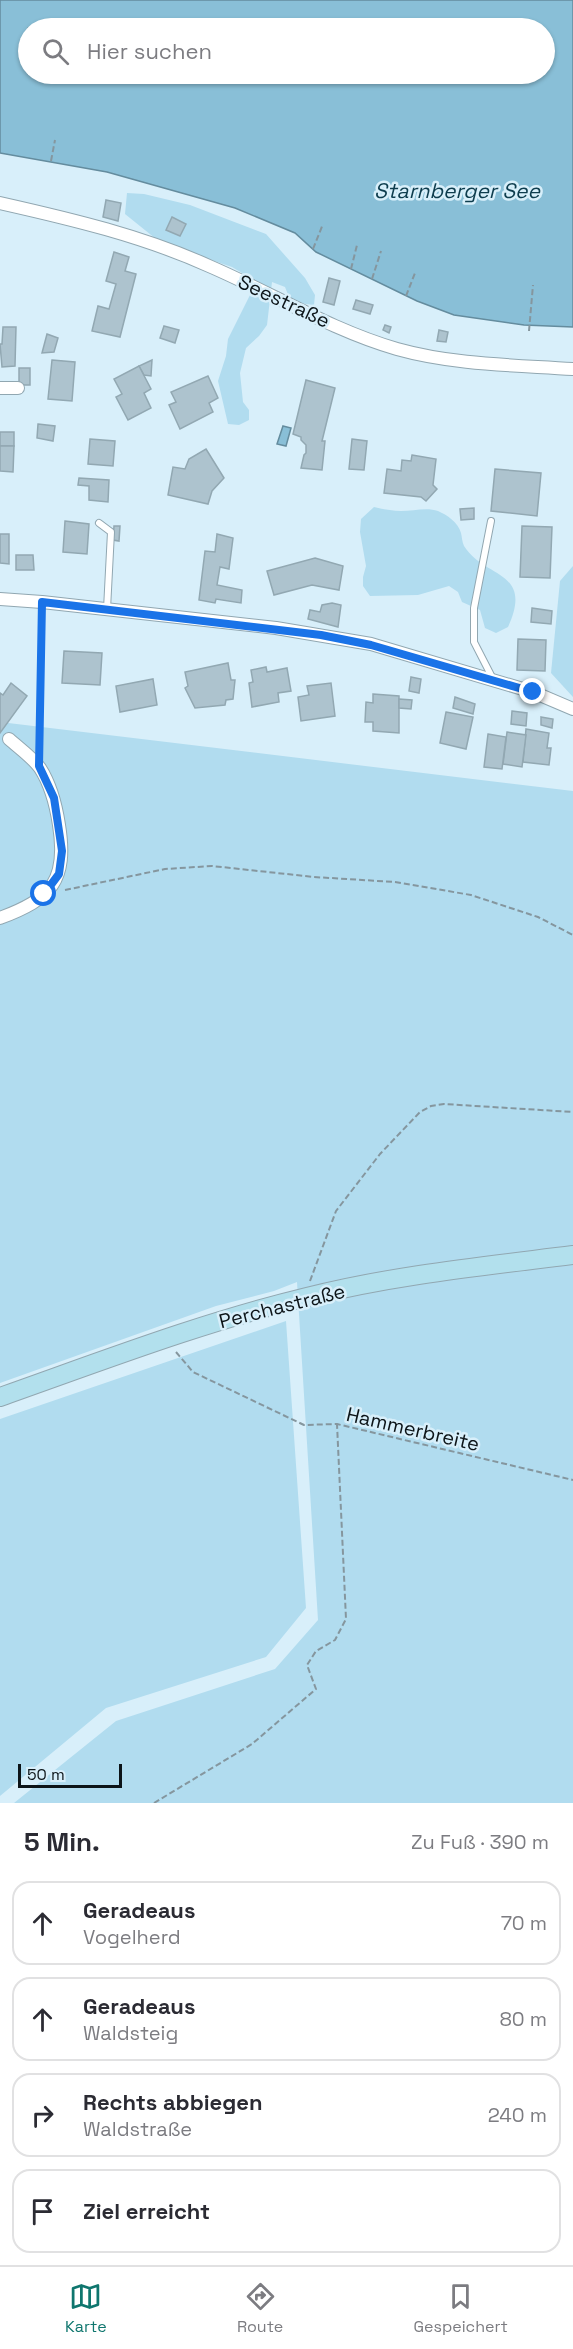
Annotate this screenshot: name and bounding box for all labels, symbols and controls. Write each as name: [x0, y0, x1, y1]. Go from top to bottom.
search box: [18, 18, 555, 84]
icon: search: [39, 35, 72, 68]
text: Hier suchen: [87, 37, 212, 65]
water label: Starnberger See: [374, 177, 541, 204]
street label: Seestraße: [234, 268, 334, 334]
route end: [519, 678, 545, 704]
route start: [30, 880, 56, 906]
street label: Perchastraße: [216, 1278, 348, 1334]
street label: Hammerbreite: [344, 1401, 482, 1457]
scale bar: [18, 1761, 122, 1788]
text: 50 m: [27, 1764, 65, 1785]
text: 5 Min.: [24, 1825, 100, 1859]
text: Zu Fuß · 390 m: [411, 1829, 549, 1855]
text: Geradeaus: [83, 1896, 195, 1924]
icon: ahead: [26, 1907, 59, 1940]
text: 70 m: [501, 1910, 547, 1936]
text: Vogelherd: [83, 1924, 181, 1950]
text: Geradeaus: [83, 1992, 195, 2020]
icon: ahead: [26, 2003, 59, 2036]
text: 80 m: [499, 2006, 547, 2032]
text: Waldsteig: [83, 2020, 178, 2046]
text: Rechts abbiegen: [83, 2088, 263, 2116]
icon: right: [26, 2099, 59, 2132]
text: 240 m: [488, 2102, 547, 2128]
text: Waldstraße: [83, 2116, 192, 2142]
icon: arrive: [26, 2195, 59, 2228]
text: Ziel erreicht: [83, 2197, 210, 2225]
tab: Karte: [65, 2280, 107, 2337]
tab: Route: [237, 2280, 283, 2337]
tab: Gespeichert: [413, 2280, 508, 2337]

